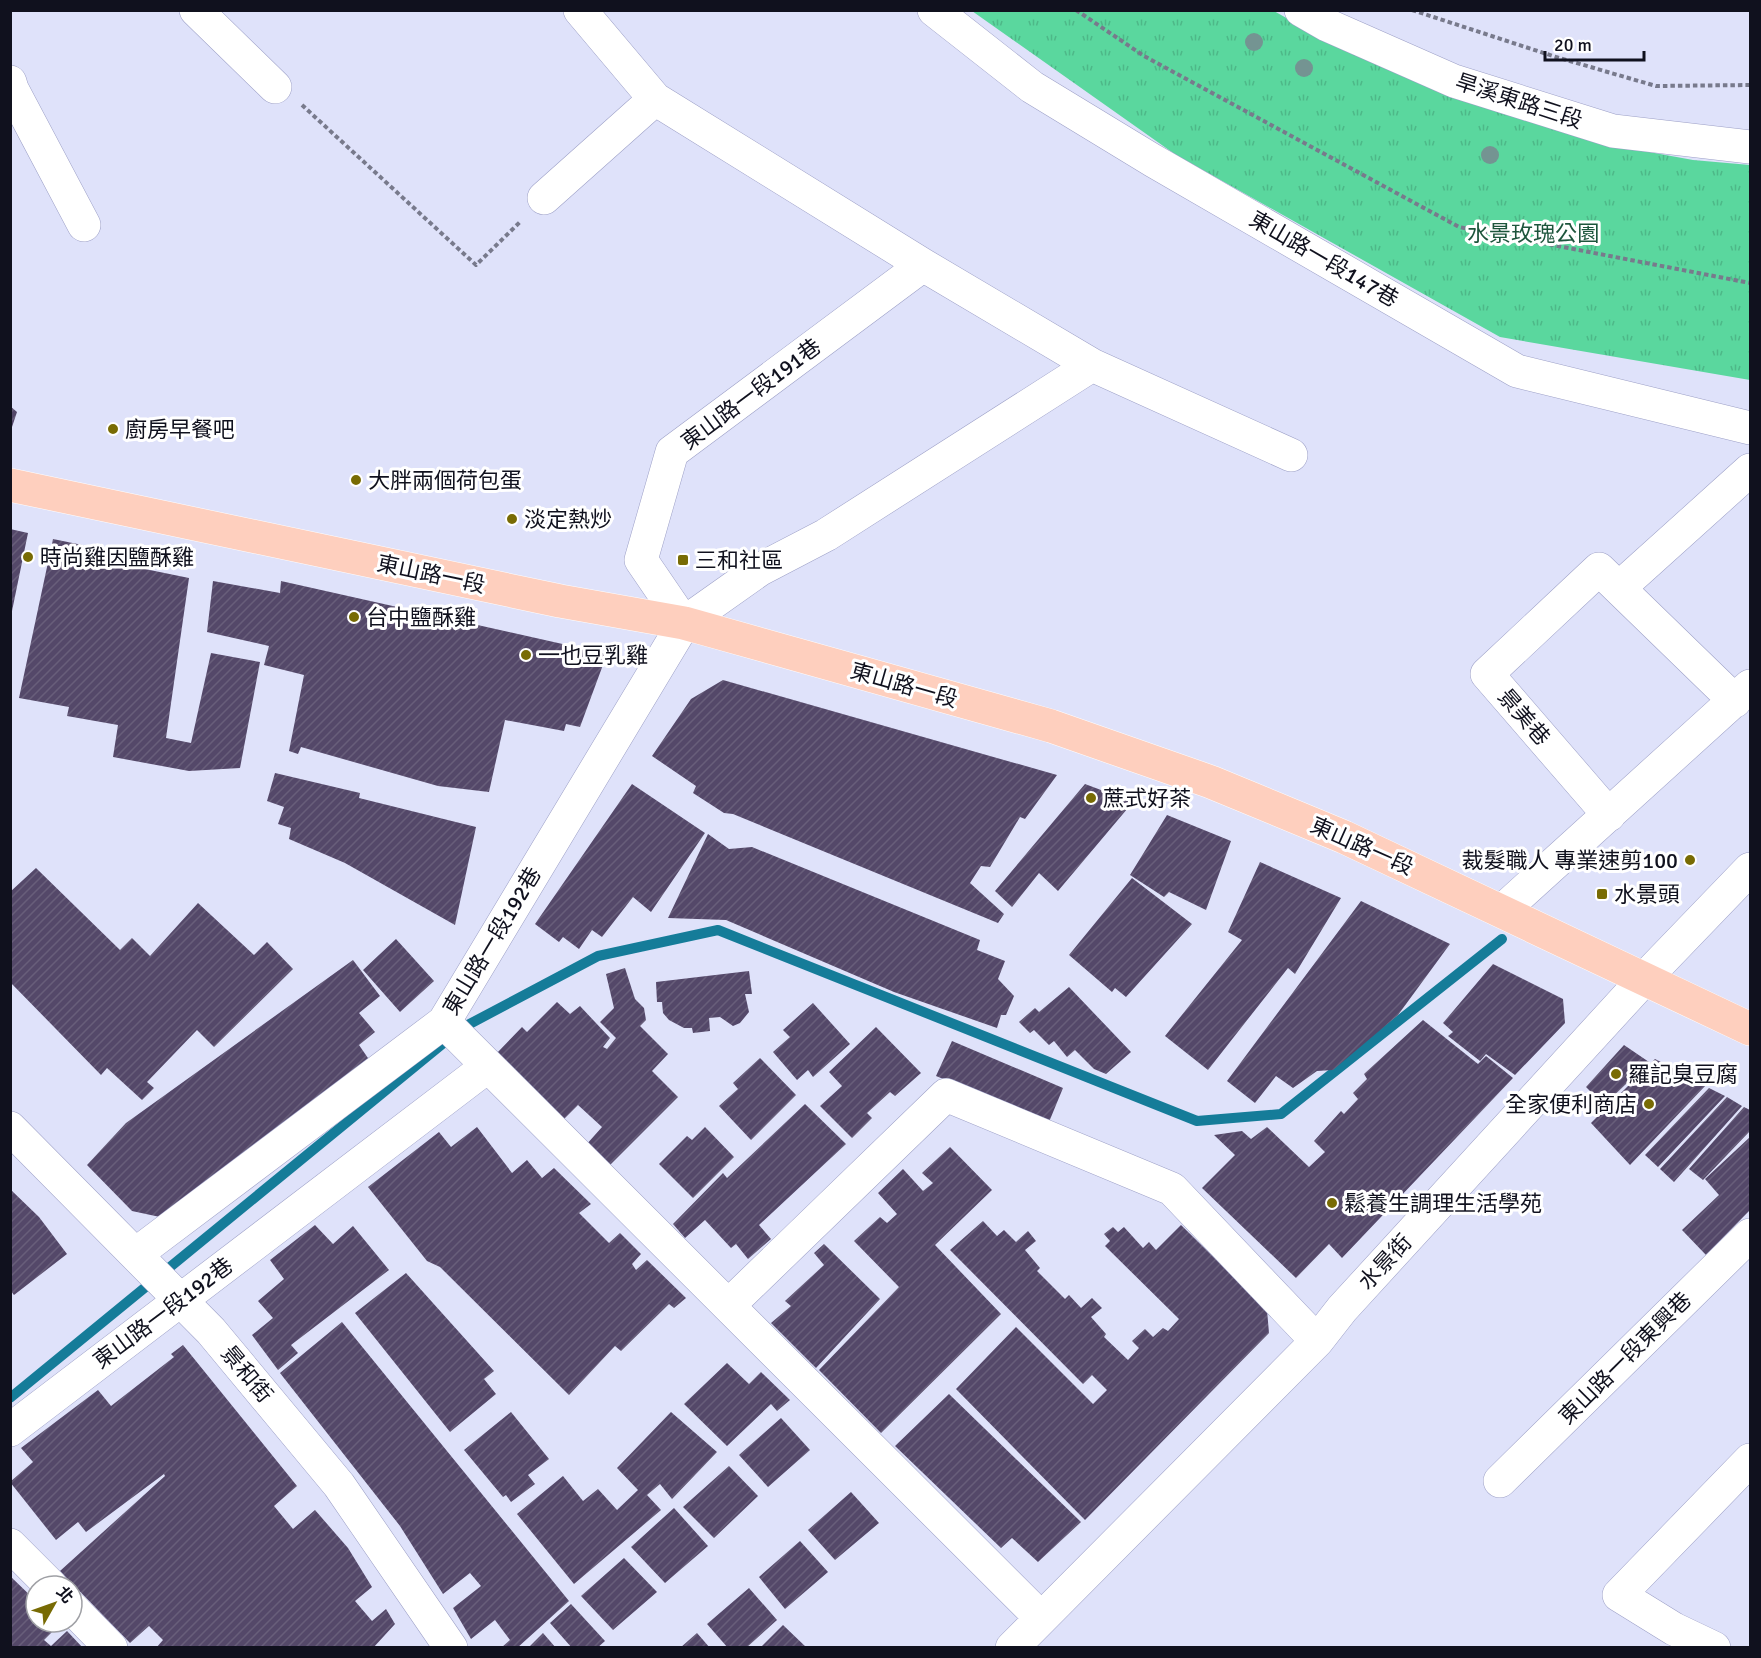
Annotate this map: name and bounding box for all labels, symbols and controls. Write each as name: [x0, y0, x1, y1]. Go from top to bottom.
scale bar: [1545, 24, 1644, 62]
text: 20 m: [1554, 34, 1592, 56]
street label: 旱溪東路三段: [1452, 68, 1586, 134]
street label: 東山路一段147巷: [1245, 205, 1403, 313]
park label: 水景玫瑰公園: [1467, 220, 1599, 247]
street label: 東山路一段191巷: [676, 333, 826, 455]
place label: 廚房早餐吧: [125, 416, 235, 443]
marker: 廚房早餐吧: [106, 422, 120, 436]
place label: 大胖兩個荷包蛋: [368, 467, 522, 494]
marker: 大胖兩個荷包蛋: [349, 473, 363, 487]
place label: 淡定熱炒: [524, 506, 612, 533]
marker: 淡定熱炒: [505, 512, 519, 526]
place label: 時尚雞因鹽酥雞: [40, 544, 194, 571]
place label: 三和社區: [695, 547, 783, 574]
street label: 東山路一段: [374, 549, 488, 599]
marker: 時尚雞因鹽酥雞: [21, 550, 35, 564]
marker: 三和社區: [676, 553, 690, 567]
place label: 台中鹽酥雞: [366, 604, 476, 631]
marker: 台中鹽酥雞: [347, 610, 361, 624]
place label: 一也豆乳雞: [538, 642, 648, 669]
marker: 一也豆乳雞: [519, 648, 533, 662]
street label: 東山路一段: [847, 657, 961, 713]
street label: 景美巷: [1492, 683, 1556, 751]
place label: 蔗式好茶: [1103, 785, 1191, 812]
marker: 蔗式好茶: [1084, 791, 1098, 805]
street label: 東山路一段: [1306, 811, 1418, 881]
place label: 裁髮職人 專業速剪100: [1462, 847, 1678, 874]
marker: 裁髮職人 專業速剪100: [1683, 853, 1697, 867]
street label: 東山路一段192巷: [437, 862, 547, 1020]
place label: 水景頭: [1614, 881, 1680, 908]
marker: 水景頭: [1595, 887, 1609, 901]
place label: 羅記臭豆腐: [1628, 1061, 1738, 1088]
marker: 羅記臭豆腐: [1609, 1067, 1623, 1081]
place label: 全家便利商店: [1505, 1091, 1637, 1118]
marker: 全家便利商店: [1642, 1097, 1656, 1111]
place label: 鬆養生調理生活學苑: [1344, 1190, 1542, 1217]
marker: 鬆養生調理生活學苑: [1325, 1196, 1339, 1210]
street label: 水景街: [1353, 1229, 1417, 1295]
street label: 東山路一段192巷: [88, 1252, 238, 1374]
street label: 東山路一段東興巷: [1553, 1286, 1697, 1430]
street label: 景和街: [215, 1340, 279, 1408]
north arrow: [24, 1574, 84, 1634]
text: 北: [52, 1582, 78, 1608]

